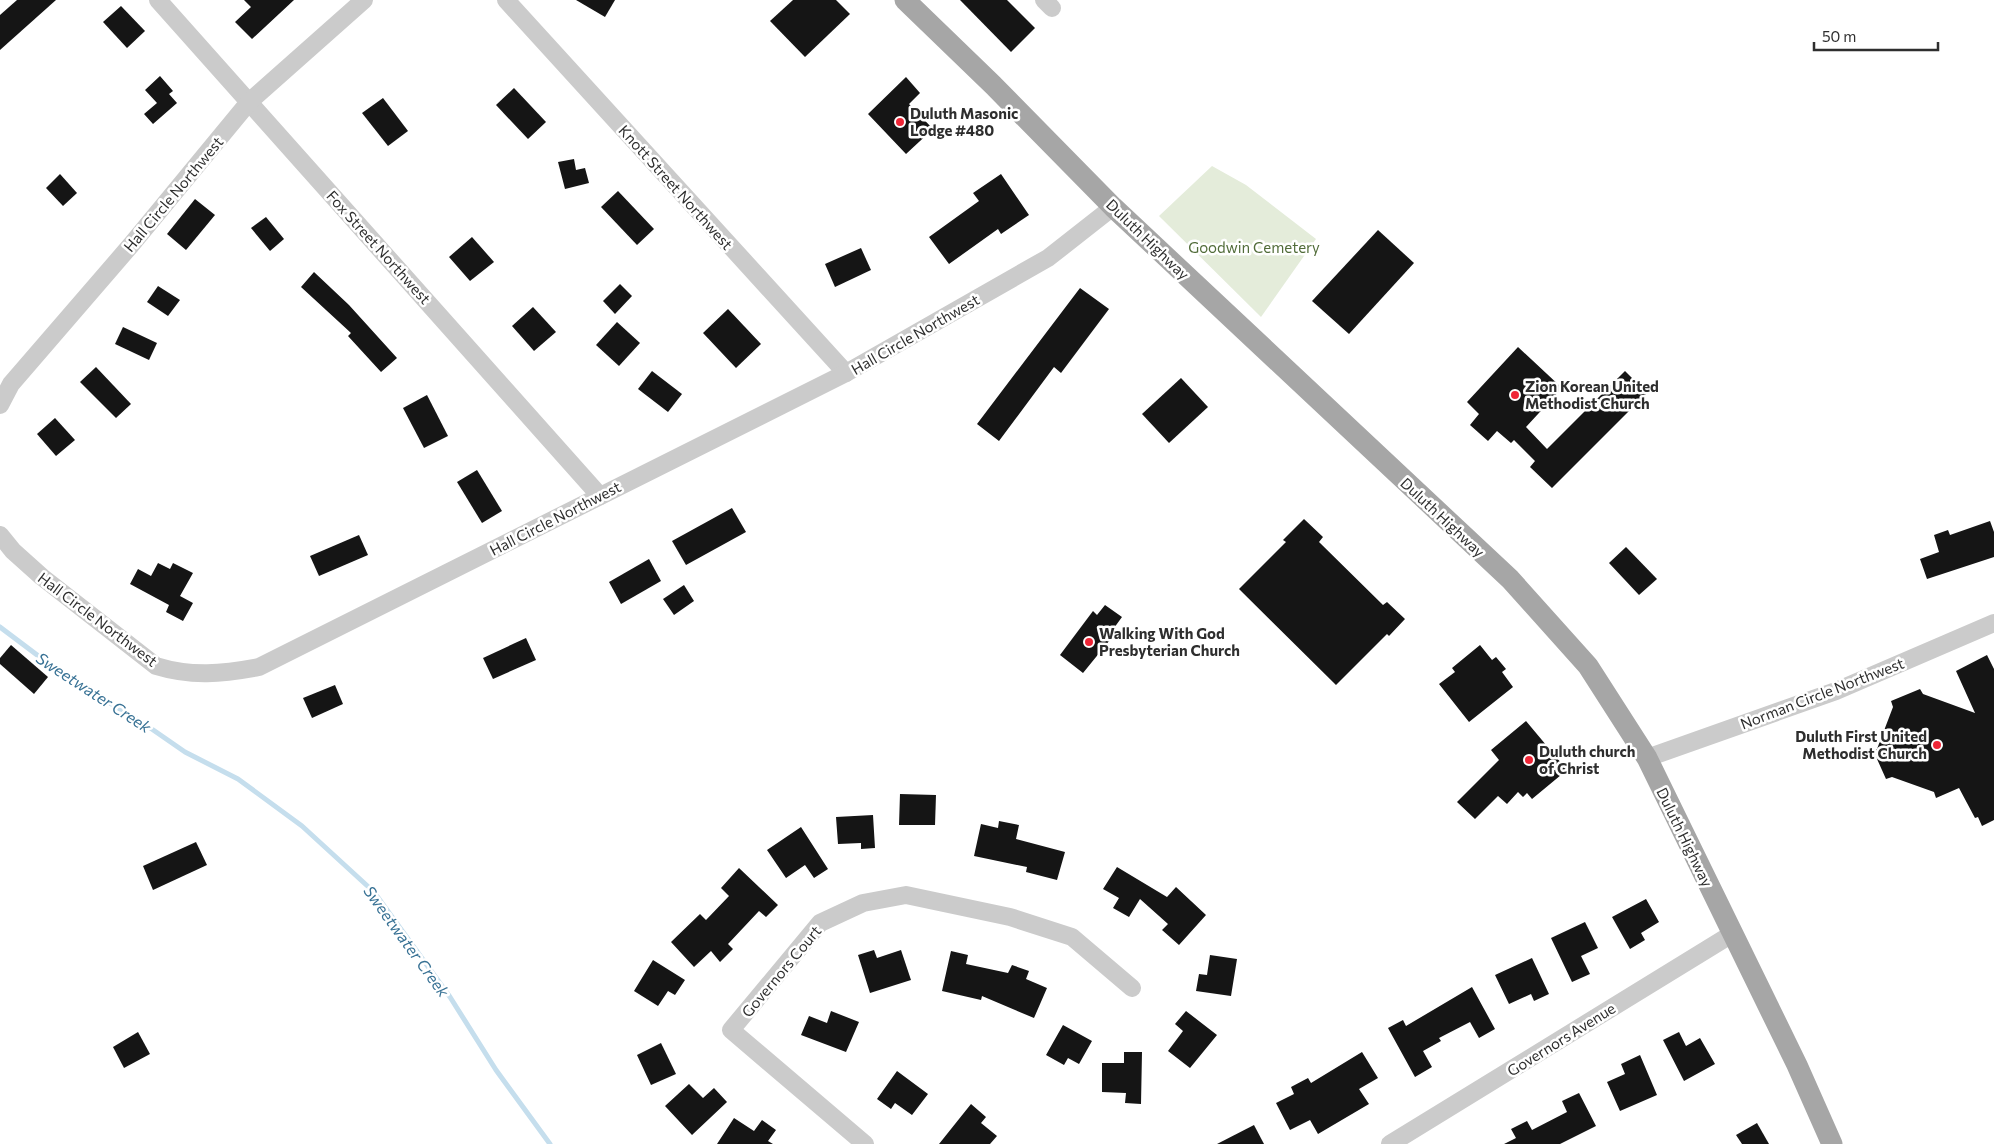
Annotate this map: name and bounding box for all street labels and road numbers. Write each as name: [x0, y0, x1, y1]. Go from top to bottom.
street label: Knott Street Northwest: [615, 121, 737, 253]
street label: Hall Circle Northwest: [120, 133, 226, 255]
street label: Fox Street Northwest: [323, 187, 435, 307]
street label: Duluth Highway: [1103, 195, 1193, 283]
street label: Hall Circle Northwest: [848, 290, 982, 378]
street label: Duluth Highway: [1397, 474, 1489, 561]
street label: Hall Circle Northwest: [486, 477, 624, 559]
street label: Hall Circle Northwest: [35, 568, 161, 670]
street label: Norman Circle Northwest: [1738, 653, 1906, 733]
street label: Duluth Highway: [1653, 784, 1717, 890]
street label: Governors Court: [738, 922, 824, 1020]
street label: Governors Avenue: [1504, 998, 1618, 1079]

